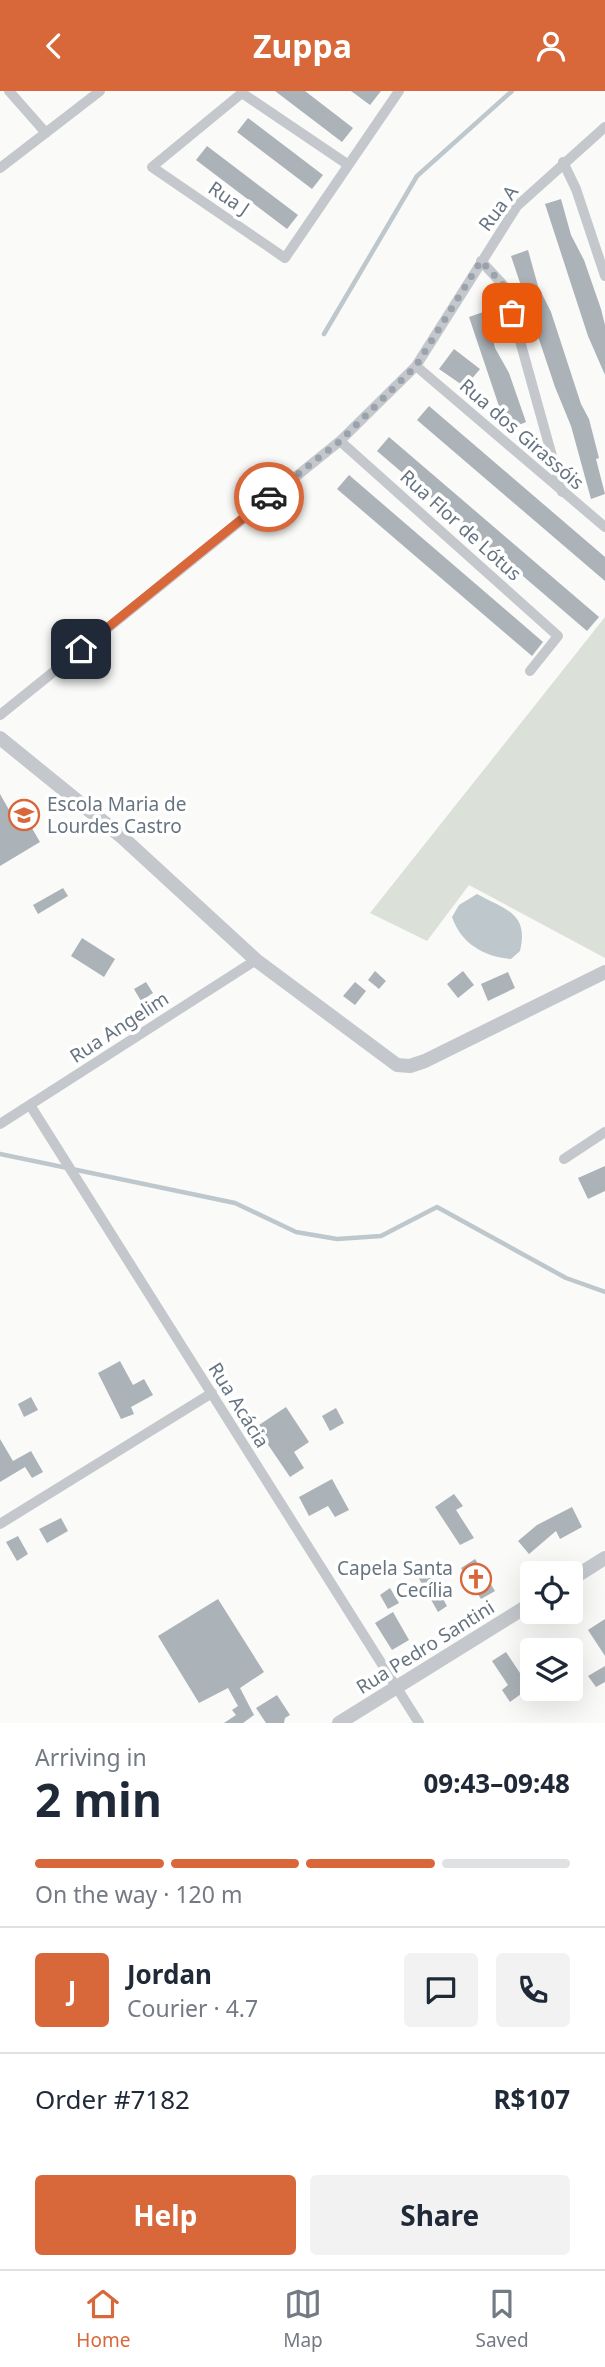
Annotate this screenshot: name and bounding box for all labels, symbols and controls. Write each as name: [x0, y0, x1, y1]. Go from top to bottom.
text: Zuppa: [253, 24, 352, 67]
icon: back: [35, 27, 73, 65]
icon: person: [532, 27, 570, 65]
street label: Rua J: [203, 175, 255, 221]
street label: Rua A: [472, 179, 524, 236]
pin: [482, 283, 542, 343]
icon: bag: [493, 294, 531, 332]
street label: Rua dos Girassóis: [454, 373, 590, 495]
courier: [234, 462, 304, 532]
street label: Rua Flor de Lótus: [395, 464, 527, 586]
icon: car: [250, 478, 288, 516]
pin: [51, 619, 111, 679]
icon: home: [62, 630, 100, 668]
place label: Escola Maria de Lourdes Castro: [47, 791, 186, 839]
school or university icon: Escola Maria de Lourdes Castro: [7, 798, 41, 832]
street label: Rua Angelim: [65, 985, 173, 1069]
street label: Rua Acácia: [203, 1358, 275, 1452]
place label: Capela Santa Cecília: [337, 1555, 453, 1603]
map controls: [520, 1561, 583, 1701]
button: locate: [520, 1561, 583, 1624]
church icon: Capela Santa Cecília: [459, 1562, 493, 1596]
street label: Rua Pedro Santini: [351, 1594, 499, 1700]
button: layers: [520, 1638, 583, 1701]
text: Arriving in: [35, 1741, 147, 1773]
text: 09:43–09:48: [423, 1765, 570, 1801]
text: 2 min: [35, 1768, 162, 1830]
text: On the way · 120 m: [35, 1878, 242, 1910]
button: chat: [404, 1953, 478, 2027]
button: phone: [496, 1953, 570, 2027]
text: Jordan: [127, 1956, 212, 1992]
text: J: [68, 1972, 76, 2008]
text: Courier · 4.7: [127, 1992, 258, 2024]
text: Order #7182: [35, 2081, 190, 2117]
text: R$107: [493, 2081, 570, 2117]
button: Help: [35, 2175, 296, 2255]
button: Share: [310, 2175, 570, 2255]
tab: Home: [76, 2285, 130, 2353]
tab: Map: [283, 2285, 323, 2353]
tab: Saved: [475, 2285, 529, 2353]

